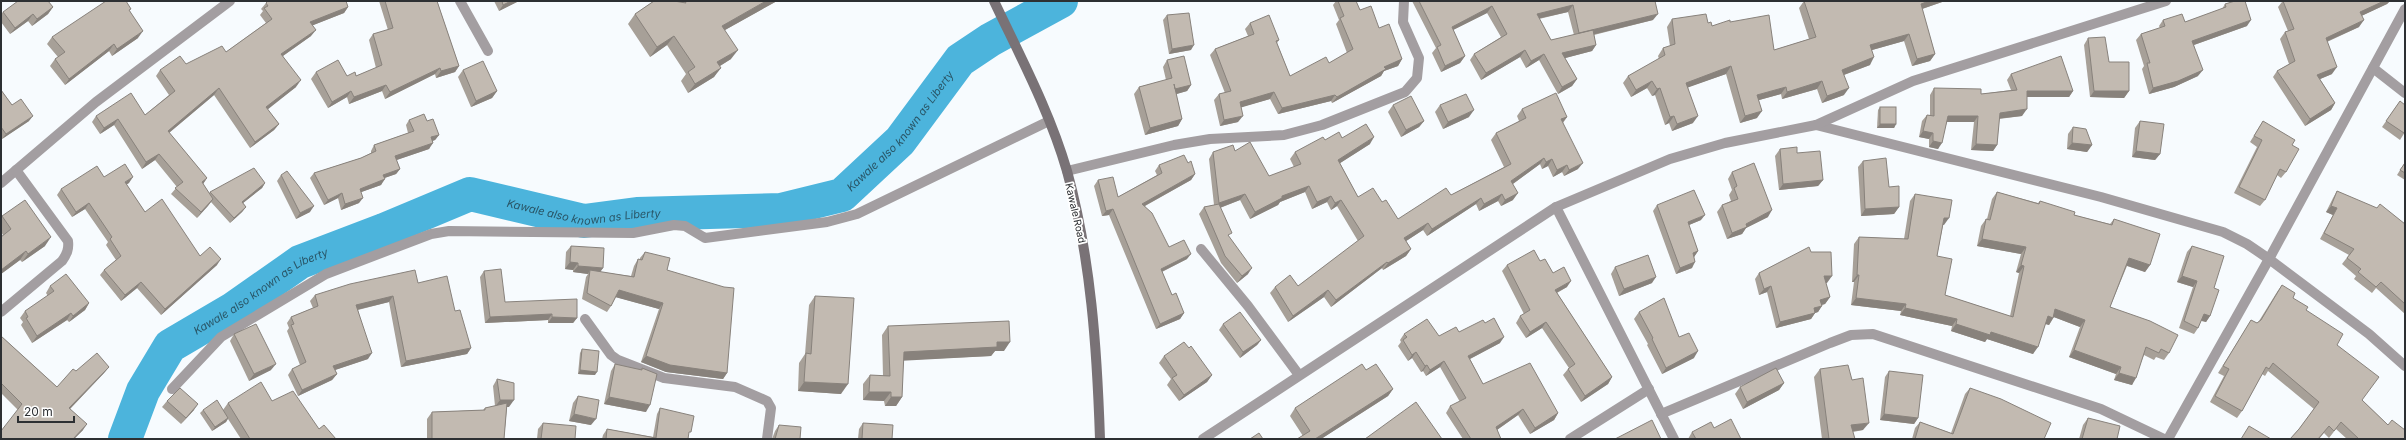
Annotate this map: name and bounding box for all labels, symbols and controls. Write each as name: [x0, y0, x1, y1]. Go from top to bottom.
water label: Kawale also known as Liberty: [844, 67, 957, 194]
street label: Kawale Road: [1063, 182, 1089, 244]
water label: Kawale also known as Liberty: [506, 196, 662, 228]
water label: Kawale also known as Liberty: [191, 245, 331, 338]
scale bar: [18, 398, 74, 424]
text: 20 m: [24, 404, 53, 419]

